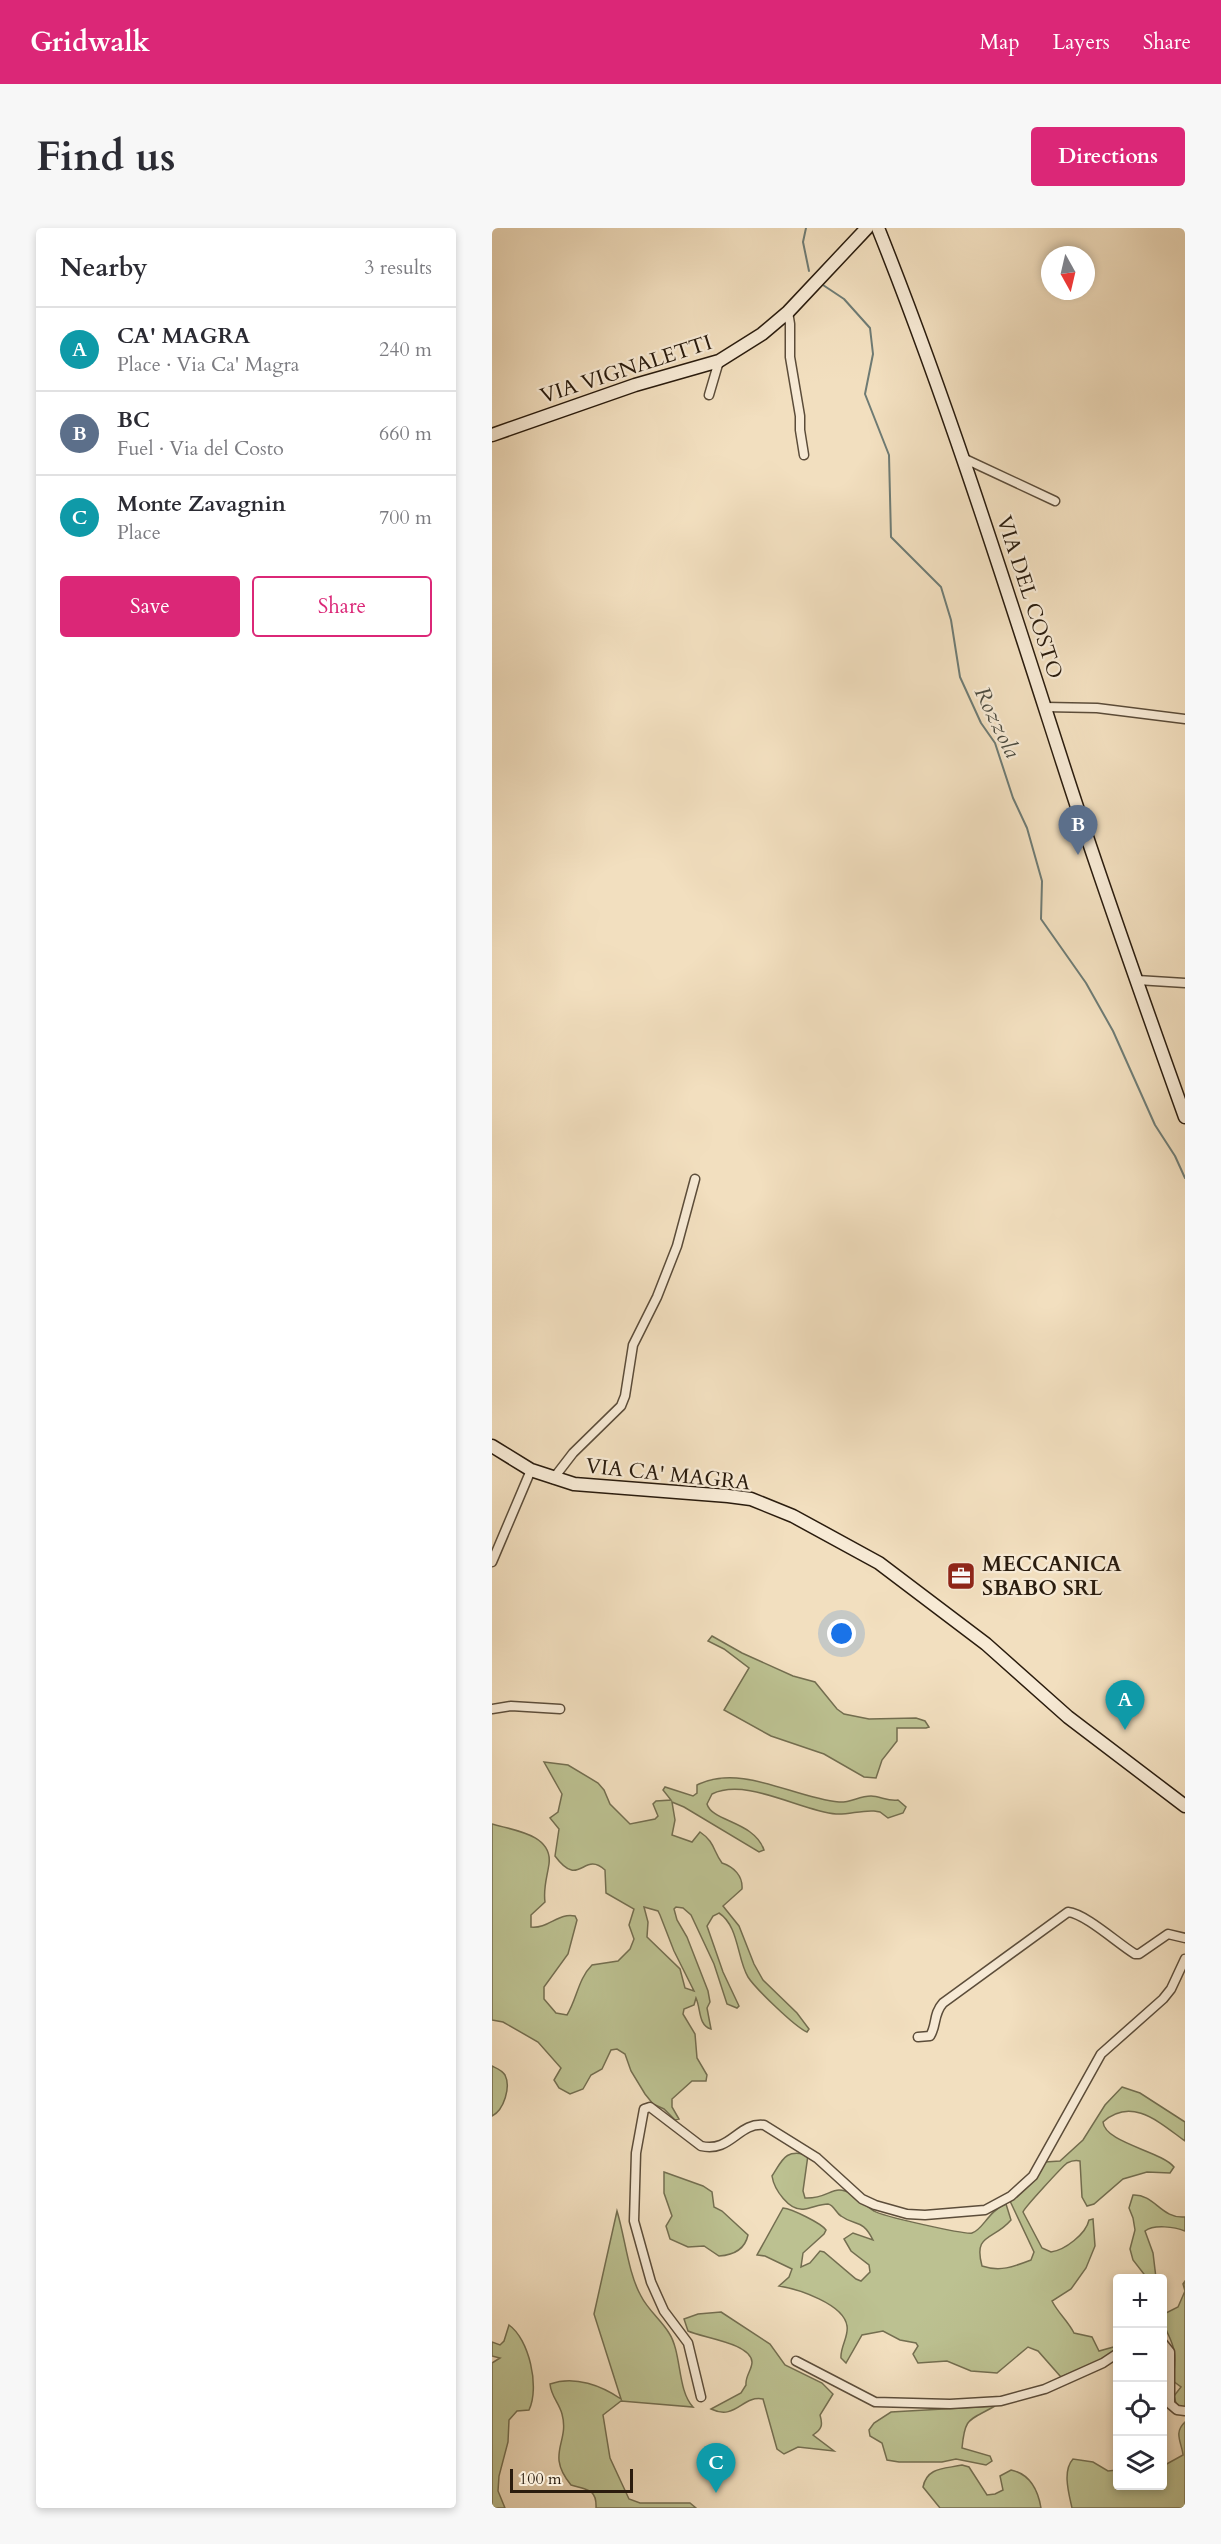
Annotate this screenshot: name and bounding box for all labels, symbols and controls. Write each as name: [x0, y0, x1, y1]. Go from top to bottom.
text: Gridwalk: [30, 23, 150, 61]
text: Map: [980, 28, 1020, 57]
text: Layers: [1053, 28, 1110, 57]
text: Share: [1143, 28, 1191, 57]
button: Directions: [1031, 127, 1185, 186]
text: Find us: [36, 128, 176, 185]
north arrow: [1041, 246, 1095, 300]
text: Nearby: [60, 250, 148, 285]
text: 3 results: [364, 254, 432, 281]
text: CA' MAGRA: [117, 321, 250, 351]
street label: VIA VIGNALETTI: [537, 328, 716, 411]
text: A: [72, 336, 87, 363]
text: 240 m: [379, 336, 432, 363]
text: Place · Via Ca' Magra: [117, 351, 299, 378]
text: BC: [117, 405, 150, 435]
text: B: [72, 420, 87, 447]
text: 660 m: [379, 420, 432, 447]
text: Fuel · Via del Costo: [117, 435, 284, 462]
text: Monte Zavagnin: [117, 489, 286, 519]
text: C: [72, 504, 87, 531]
text: 700 m: [379, 504, 432, 531]
street label: VIA DEL COSTO: [989, 512, 1070, 682]
text: Place: [117, 519, 161, 546]
button: Save: [60, 576, 240, 637]
button: Share: [252, 576, 432, 637]
water label: Rozzola: [967, 682, 1027, 763]
pin: B: [1058, 806, 1098, 855]
street label: VIA CA' MAGRA: [584, 1451, 752, 1498]
place label: MECCANICA SBABO SRL: [982, 1550, 1122, 1603]
office icon: MECCANICA SBABO SRL: [945, 1560, 977, 1592]
your location: [827, 1619, 856, 1648]
pin: A: [1106, 1680, 1144, 1730]
map controls: [1113, 2274, 1167, 2490]
button: +: [1113, 2274, 1167, 2328]
button: −: [1113, 2328, 1167, 2382]
button: locate: [1113, 2382, 1167, 2436]
button: layers: [1113, 2436, 1167, 2490]
pin: C: [696, 2444, 736, 2493]
scale bar: [510, 2466, 633, 2494]
text: 100 m: [519, 2468, 561, 2490]

